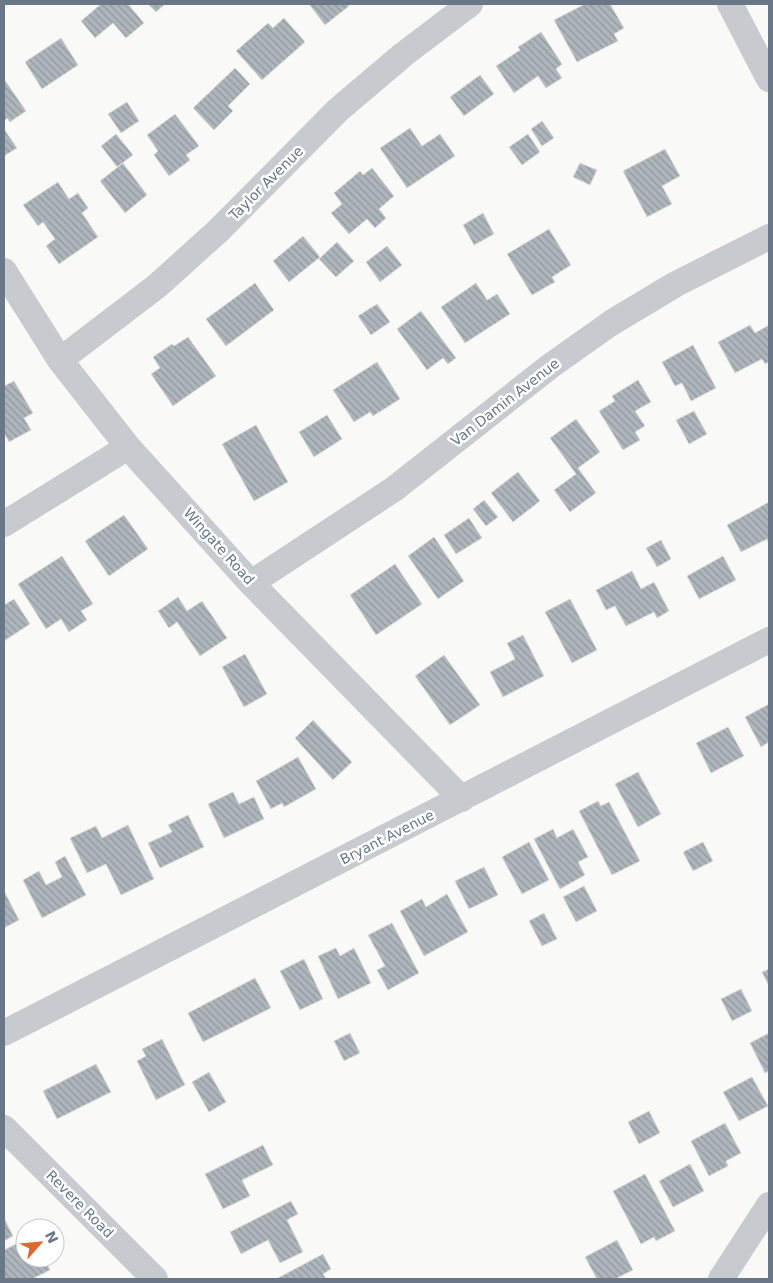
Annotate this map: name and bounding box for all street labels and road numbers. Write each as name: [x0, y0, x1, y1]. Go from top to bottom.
street label: Taylor Avenue: [225, 143, 306, 224]
street label: Van Damin Avenue: [448, 355, 562, 449]
street label: Wingate Road: [180, 504, 258, 588]
street label: Bryant Avenue: [337, 806, 437, 868]
street label: Revere Road: [43, 1167, 117, 1241]

